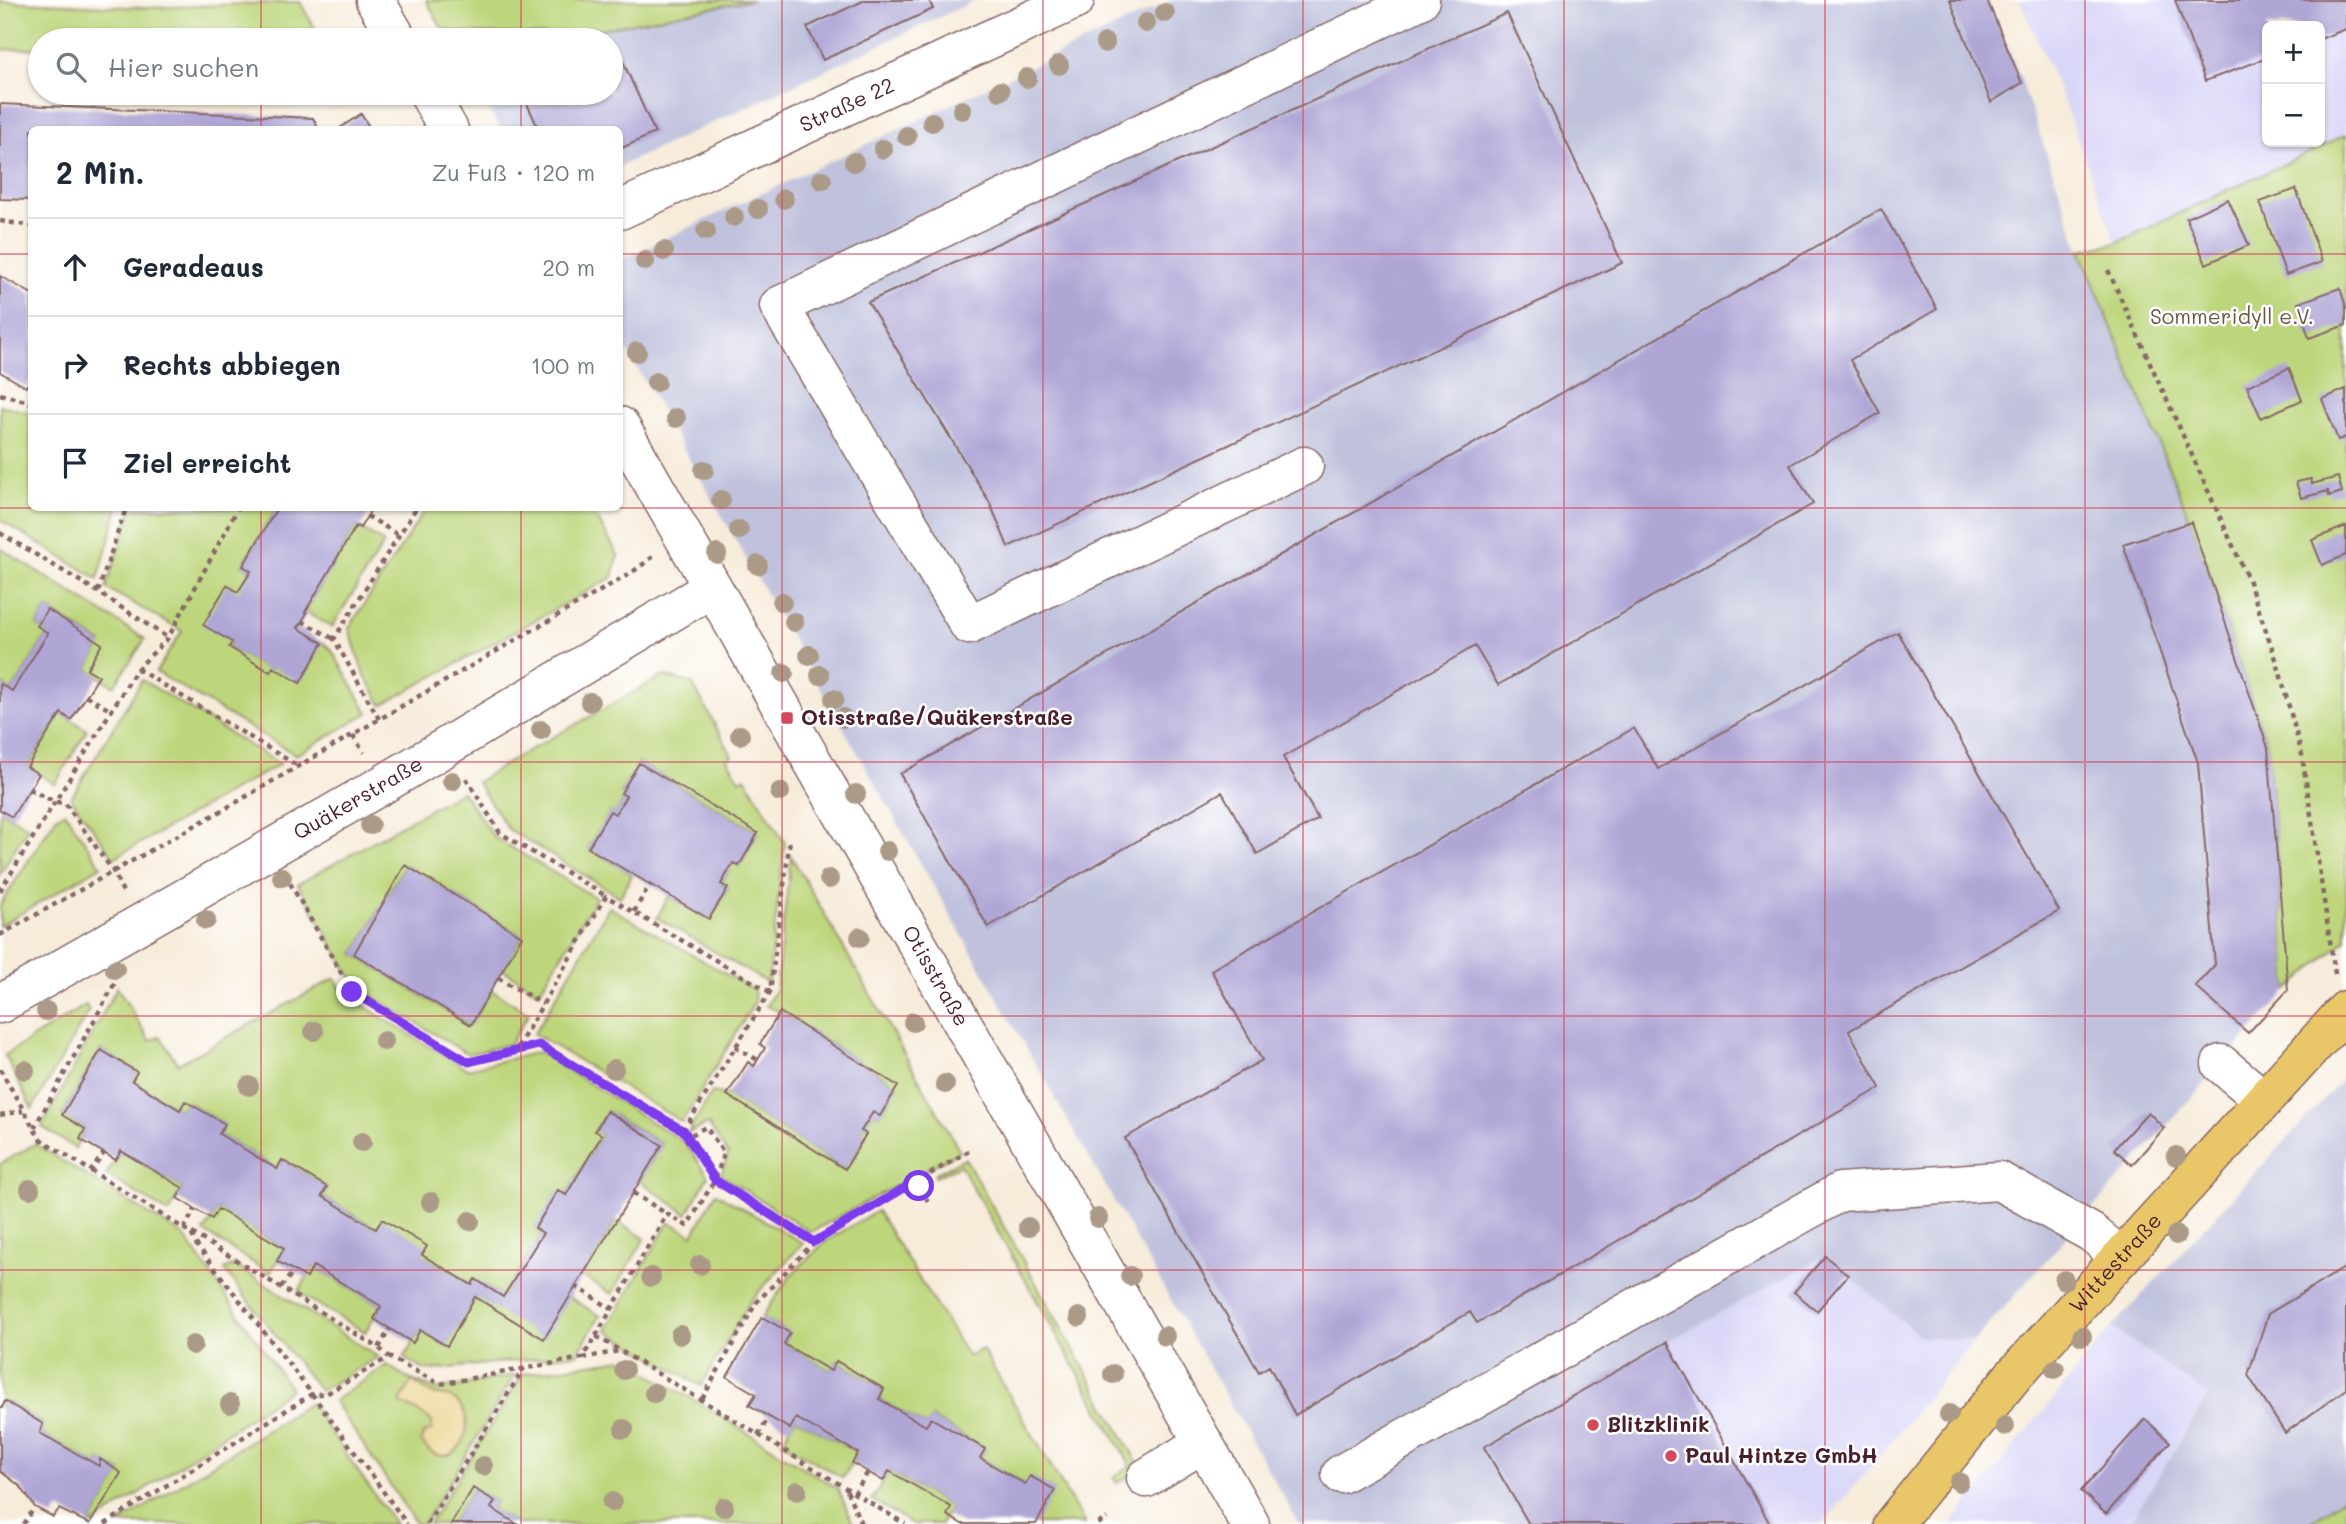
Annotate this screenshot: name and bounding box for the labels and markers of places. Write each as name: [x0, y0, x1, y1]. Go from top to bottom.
place label: Otisstraße/Quäkerstraße: [801, 703, 1073, 730]
marker: Otisstraße/Quäkerstraße: [779, 710, 795, 726]
place label: Blitzklinik: [1607, 1410, 1710, 1437]
marker: Blitzklinik: [1585, 1417, 1601, 1433]
place label: Paul Hintze GmbH: [1685, 1441, 1878, 1468]
marker: Paul Hintze GmbH: [1663, 1448, 1679, 1464]

